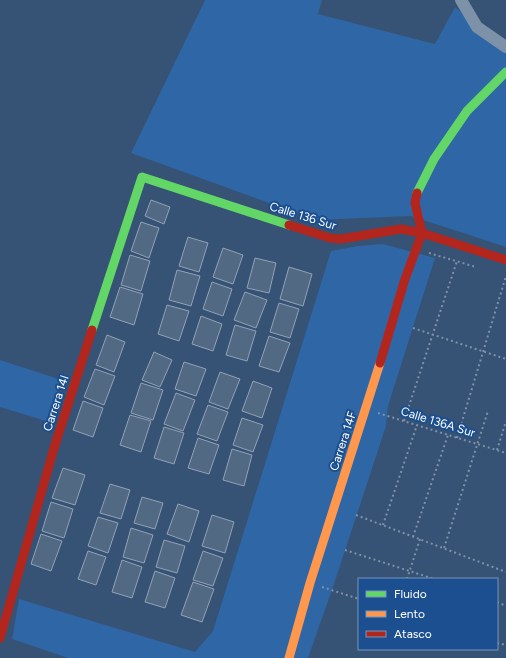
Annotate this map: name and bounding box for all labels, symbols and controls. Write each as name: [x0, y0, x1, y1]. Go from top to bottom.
street label: Calle 136 Sur: [268, 199, 338, 233]
street label: Carrera 14I: [40, 373, 72, 433]
street label: Calle 136A Sur: [399, 404, 477, 440]
street label: Carrera 14F: [327, 409, 359, 472]
legend: [358, 578, 498, 650]
text: Fluido: [394, 587, 427, 601]
text: Lento: [394, 607, 425, 621]
text: Atasco: [394, 627, 432, 641]

